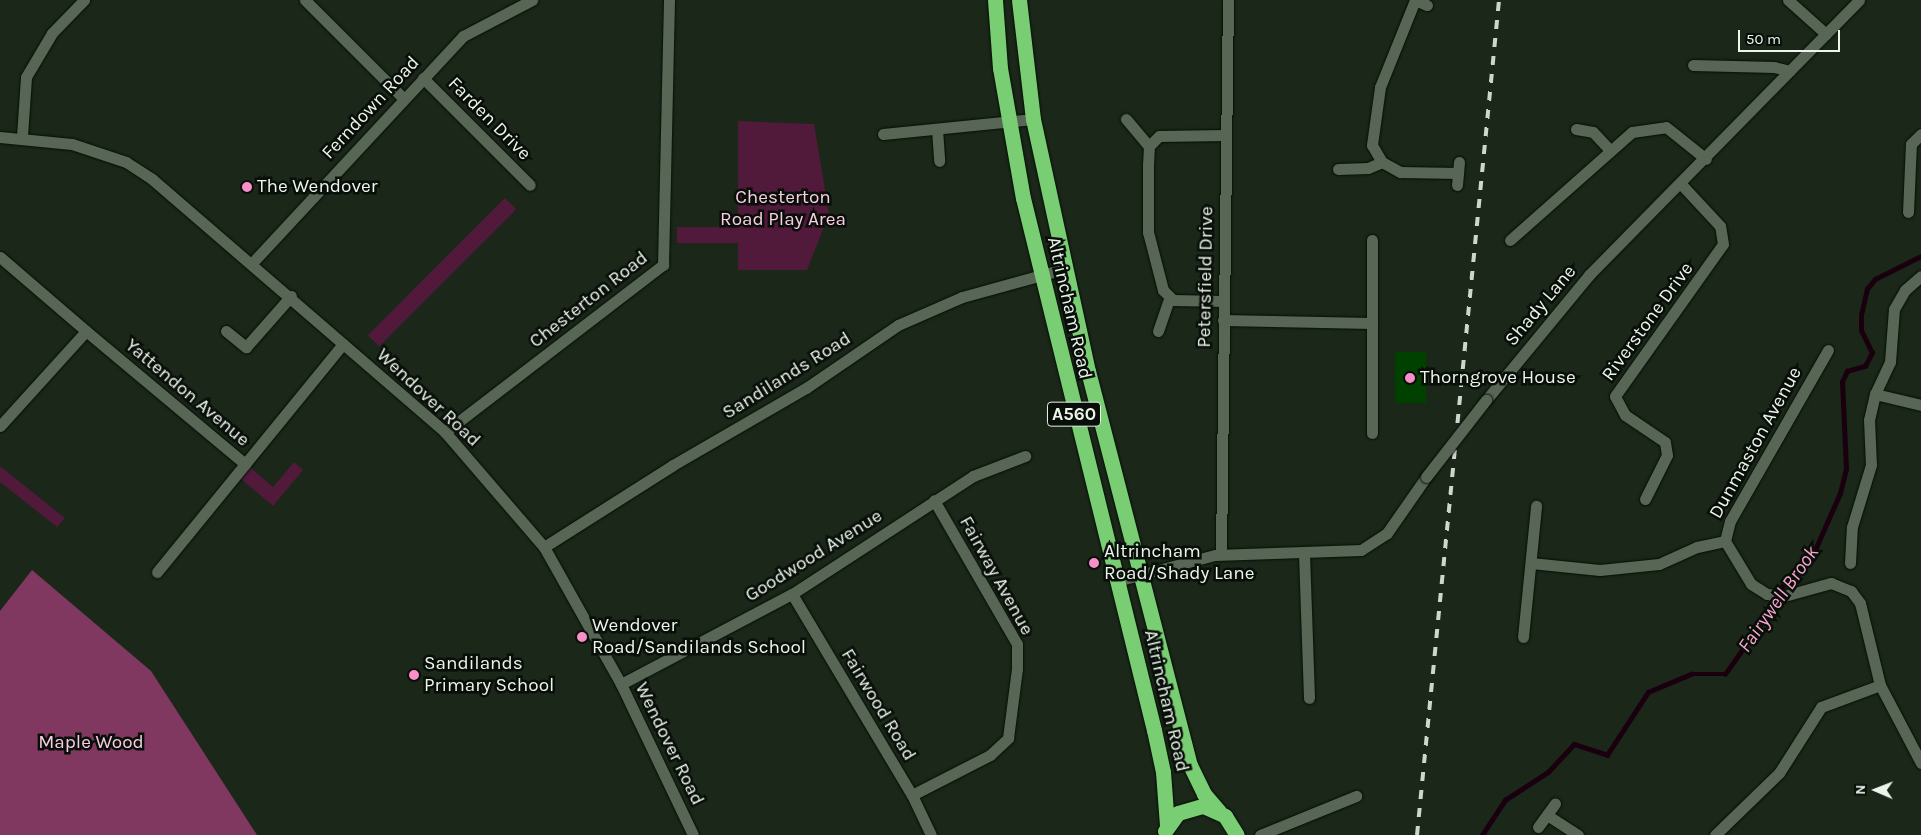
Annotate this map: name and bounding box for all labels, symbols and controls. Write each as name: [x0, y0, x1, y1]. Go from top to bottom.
scale bar: [1741, 20, 1844, 52]
text: 50 m: [1746, 30, 1781, 48]
street label: Ferndown Road: [317, 52, 425, 164]
street label: Farden Drive: [443, 73, 535, 165]
place label: The Wendover: [257, 176, 378, 198]
marker: The Wendover: [241, 181, 253, 193]
park label: Chesterton Road Play Area: [720, 187, 846, 231]
street label: Petersfield Drive: [1193, 206, 1219, 348]
street label: Altrincham Road: [1042, 235, 1096, 381]
street label: Chesterton Road: [525, 247, 653, 353]
street label: Riverstone Drive: [1597, 258, 1699, 386]
street label: Shady Lane: [1501, 261, 1581, 351]
street label: Sandilands Road: [719, 327, 855, 425]
street label: Yattendon Avenue: [120, 334, 254, 452]
street label: Wendover Road: [371, 344, 485, 452]
street label: Dunmaston Avenue: [1705, 363, 1807, 523]
place label: Thorngrove House: [1420, 367, 1576, 389]
marker: Thorngrove House: [1404, 372, 1416, 384]
road number: A560: [1046, 398, 1102, 429]
street label: Goodwood Avenue: [741, 505, 887, 607]
street label: Fairway Avenue: [954, 512, 1038, 640]
place label: Altrincham Road/Shady Lane: [1104, 541, 1255, 585]
water label: Fairywell Brook: [1732, 541, 1824, 657]
marker: Altrincham Road/Shady Lane: [1088, 557, 1100, 569]
place label: Wendover Road/Sandilands School: [592, 615, 806, 659]
street label: Altrincham Road: [1139, 628, 1193, 774]
marker: Wendover Road/Sandilands School: [576, 631, 588, 643]
street label: Fairwood Road: [836, 645, 920, 765]
place label: Sandilands Primary School: [424, 653, 554, 697]
marker: Sandilands Primary School: [408, 669, 420, 681]
street label: Wendover Road: [629, 679, 709, 809]
park label: Maple Wood: [38, 732, 144, 754]
north arrow: [1851, 765, 1901, 815]
text: N: [1852, 785, 1869, 795]

